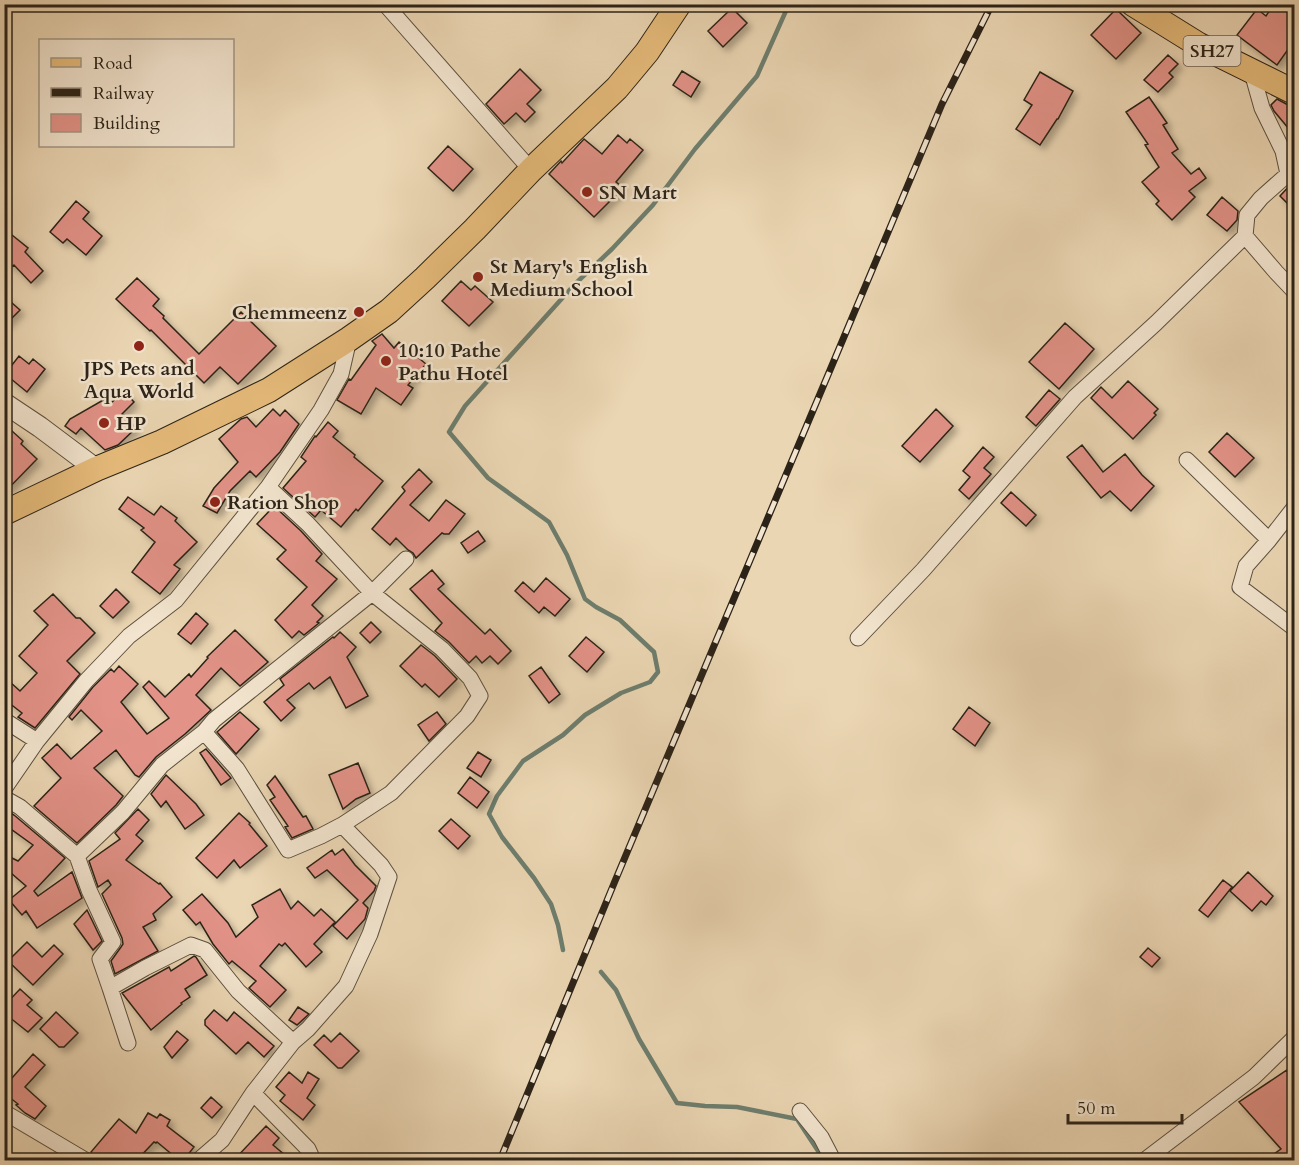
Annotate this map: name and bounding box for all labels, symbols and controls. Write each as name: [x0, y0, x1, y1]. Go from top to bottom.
road number: SH27: [1184, 36, 1240, 66]
legend: [39, 39, 234, 147]
text: Road: [93, 51, 133, 76]
text: Railway: [93, 81, 155, 106]
text: Building: [93, 111, 161, 136]
place label: SN Mart: [599, 179, 677, 206]
marker: SN Mart: [580, 185, 594, 199]
place label: St Mary's English Medium School: [490, 253, 649, 303]
marker: St Mary's English Medium School: [471, 270, 485, 284]
place label: Chemmeenz: [232, 299, 347, 326]
marker: Chemmeenz: [352, 305, 366, 319]
place label: 10:10 Pathe Pathu Hotel: [398, 337, 508, 387]
marker: JPS Pets and Aqua World: [132, 339, 146, 353]
marker: 10:10 Pathe Pathu Hotel: [379, 354, 393, 368]
place label: JPS Pets and Aqua World: [80, 355, 195, 405]
place label: HP: [116, 410, 146, 437]
marker: HP: [97, 416, 111, 430]
place label: Ration Shop: [227, 489, 340, 516]
marker: Ration Shop: [208, 495, 222, 509]
scale bar: [1068, 1087, 1182, 1125]
text: 50 m: [1077, 1096, 1116, 1121]

